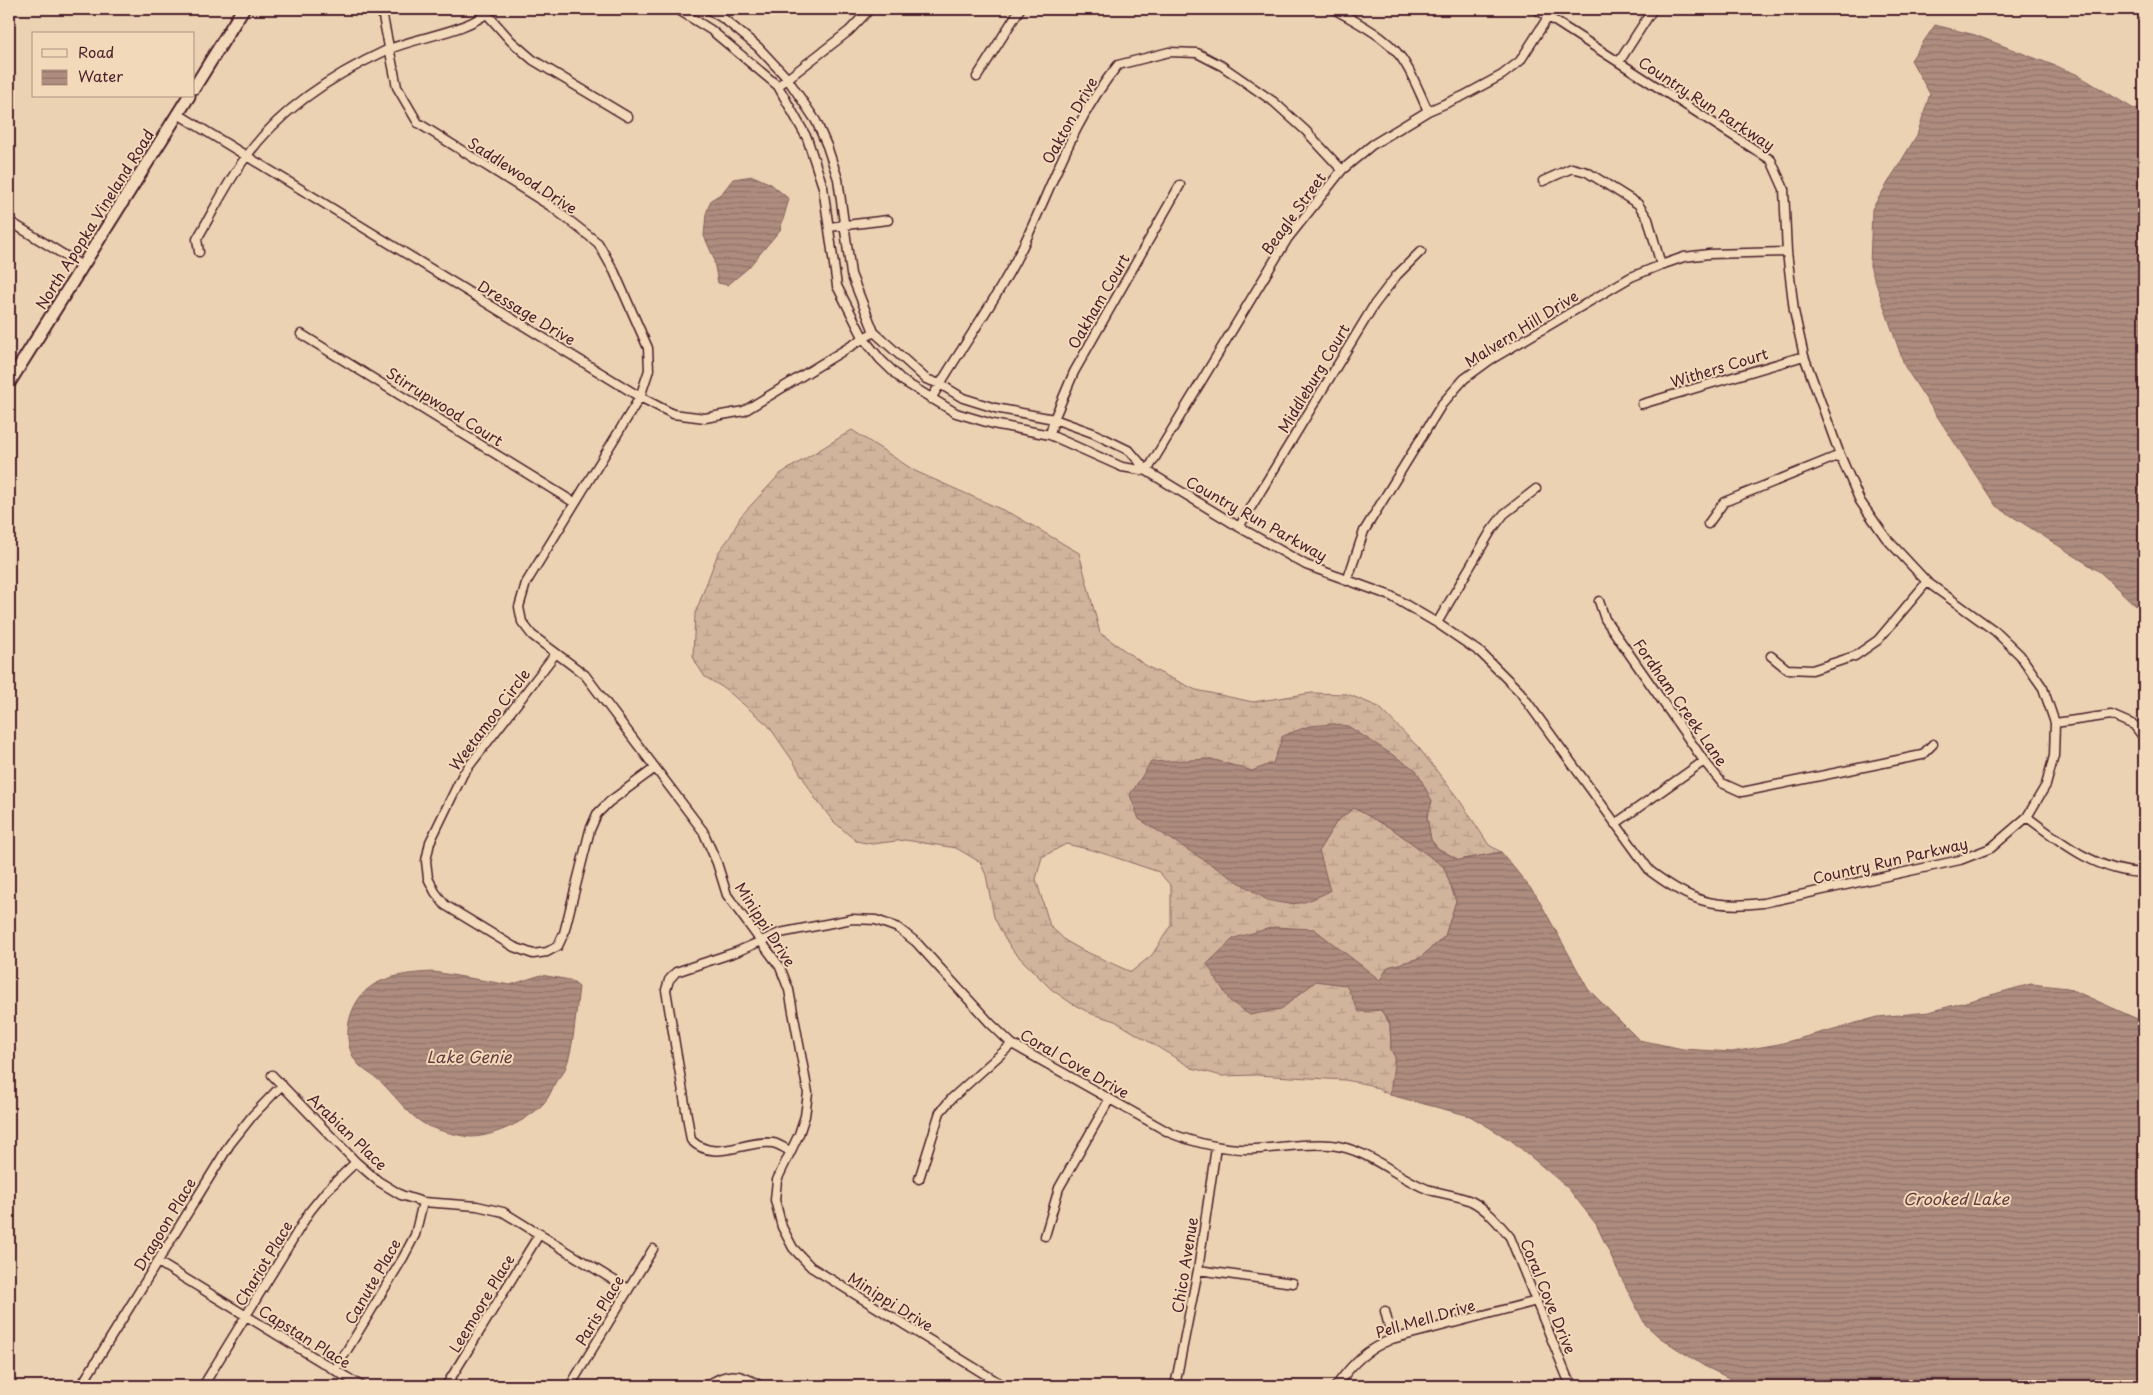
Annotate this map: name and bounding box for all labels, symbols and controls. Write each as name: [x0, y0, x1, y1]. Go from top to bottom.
legend: [32, 32, 195, 98]
text: Road: [78, 40, 114, 63]
street label: Country Run Parkway: [1634, 50, 1780, 156]
text: Water: [78, 64, 123, 87]
street label: Oakton Drive: [1036, 72, 1102, 168]
street label: North Apopka Vineland Road: [29, 125, 159, 313]
street label: Saddlewood Drive: [464, 131, 582, 219]
street label: Beagle Street: [1255, 167, 1331, 259]
street label: Oakham Court: [1061, 249, 1135, 353]
street label: Dressage Drive: [474, 274, 580, 350]
street label: Malvern Hill Drive: [1460, 284, 1582, 372]
street label: Middleburg Court: [1271, 319, 1355, 437]
street label: Withers Court: [1667, 341, 1771, 393]
street label: Stirrupwood Court: [382, 361, 508, 451]
street label: Country Run Parkway: [1182, 469, 1332, 567]
street label: Fordham Creek Lane: [1628, 634, 1734, 770]
street label: Weetamoo Circle: [443, 663, 535, 775]
street label: Country Run Parkway: [1810, 831, 1970, 889]
street label: Minippi Drive: [730, 877, 802, 971]
street label: Coral Cove Drive: [1016, 1022, 1134, 1104]
water label: Lake Genie: [426, 1044, 513, 1068]
street label: Arabian Place: [303, 1087, 393, 1175]
street label: Dragoon Place: [127, 1173, 201, 1275]
water label: Crooked Lake: [1903, 1186, 2010, 1210]
street label: Chico Avenue: [1165, 1215, 1203, 1315]
street label: Chariot Place: [228, 1216, 298, 1310]
street label: Canute Place: [338, 1234, 406, 1328]
street label: Coral Cove Drive: [1515, 1235, 1583, 1357]
street label: Leemoore Place: [443, 1250, 519, 1356]
street label: Minippi Drive: [844, 1266, 938, 1336]
street label: Paris Place: [569, 1271, 629, 1349]
street label: Pell Mell Drive: [1373, 1293, 1477, 1343]
street label: Capstan Place: [255, 1299, 355, 1373]

